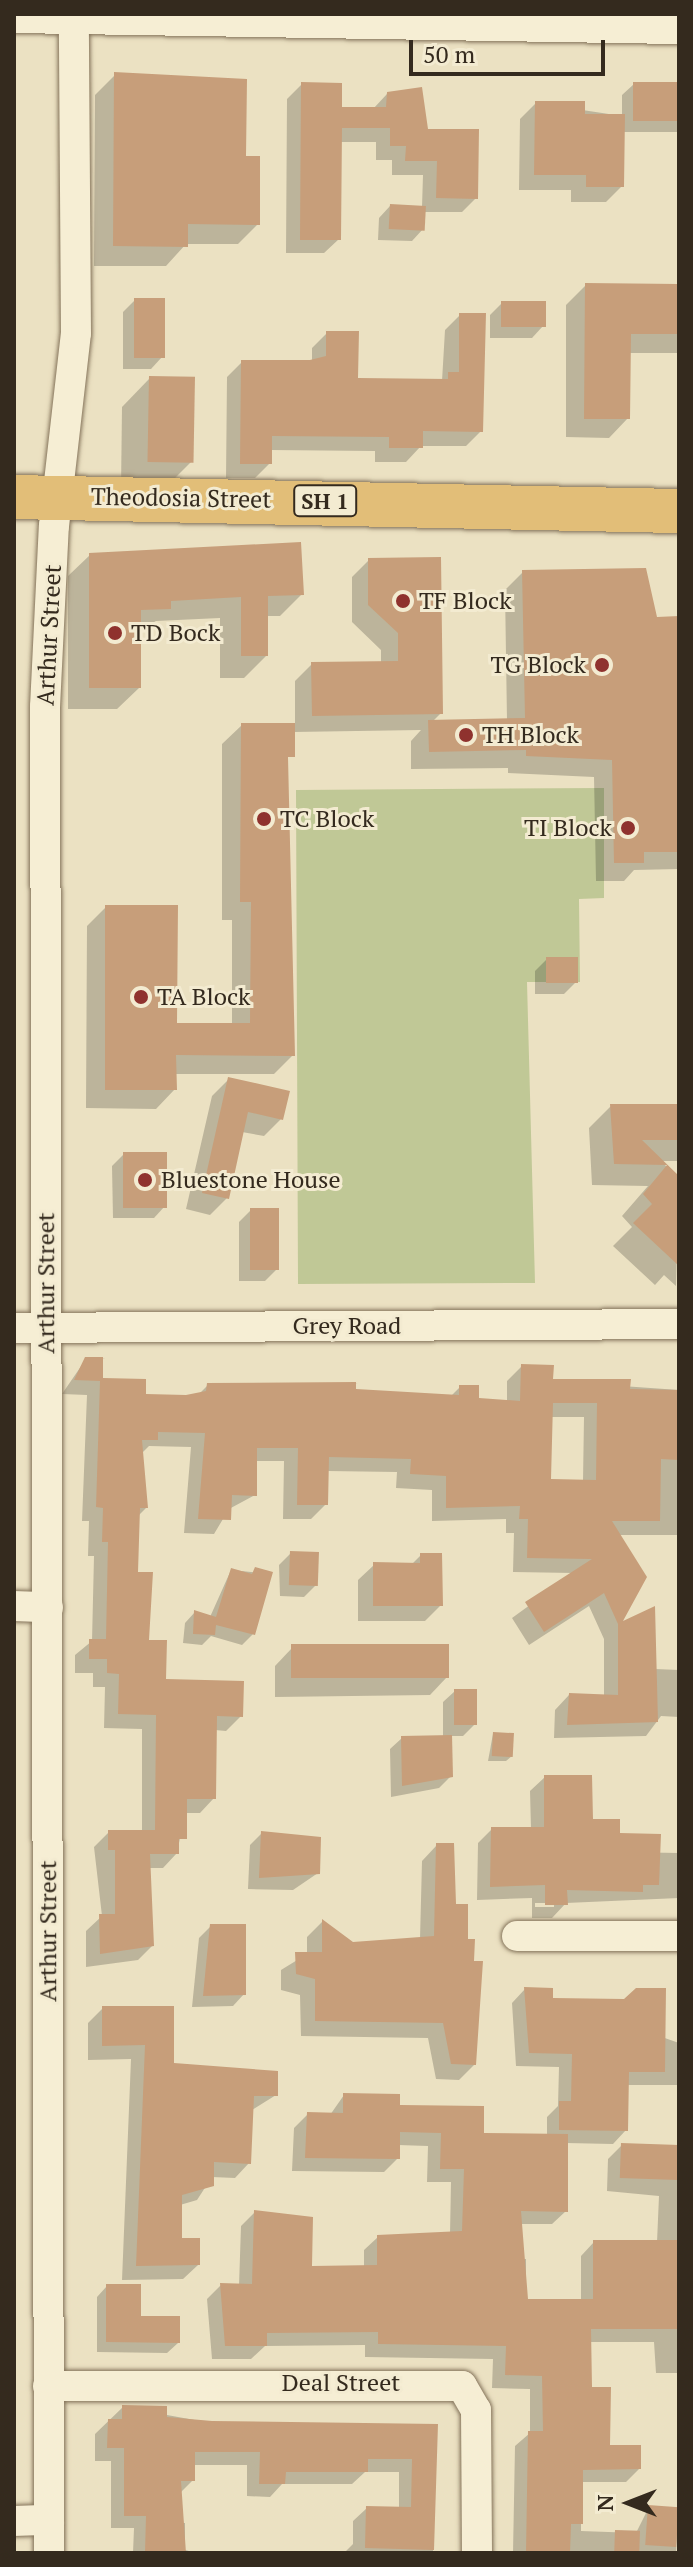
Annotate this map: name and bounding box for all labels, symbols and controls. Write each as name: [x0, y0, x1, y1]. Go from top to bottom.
scale bar: [413, 24, 609, 74]
text: 50 m: [423, 38, 475, 70]
street label: Theodosia Street: [91, 482, 271, 514]
road number: SH 1: [293, 483, 357, 519]
street label: Arthur Street: [31, 564, 67, 706]
place label: TF Block: [419, 587, 512, 615]
marker: TF Block: [394, 592, 412, 610]
place label: TD Bock: [131, 619, 220, 647]
marker: TD Bock: [106, 624, 124, 642]
place label: TG Block: [491, 651, 586, 679]
marker: TG Block: [593, 656, 611, 674]
place label: TH Block: [482, 721, 579, 749]
marker: TH Block: [457, 726, 475, 744]
place label: TC Block: [280, 805, 374, 833]
marker: TC Block: [255, 810, 273, 828]
place label: TI Block: [524, 814, 612, 842]
marker: TI Block: [619, 819, 637, 837]
place label: TA Block: [157, 983, 251, 1011]
marker: TA Block: [132, 988, 150, 1006]
place label: Bluestone House: [161, 1166, 341, 1194]
marker: Bluestone House: [136, 1171, 154, 1189]
street label: Arthur Street: [32, 1212, 60, 1354]
street label: Grey Road: [293, 1312, 401, 1340]
street label: Arthur Street: [34, 1860, 62, 2002]
street label: Deal Street: [282, 2369, 400, 2397]
north arrow: [589, 2463, 669, 2543]
text: N: [590, 2495, 619, 2511]

